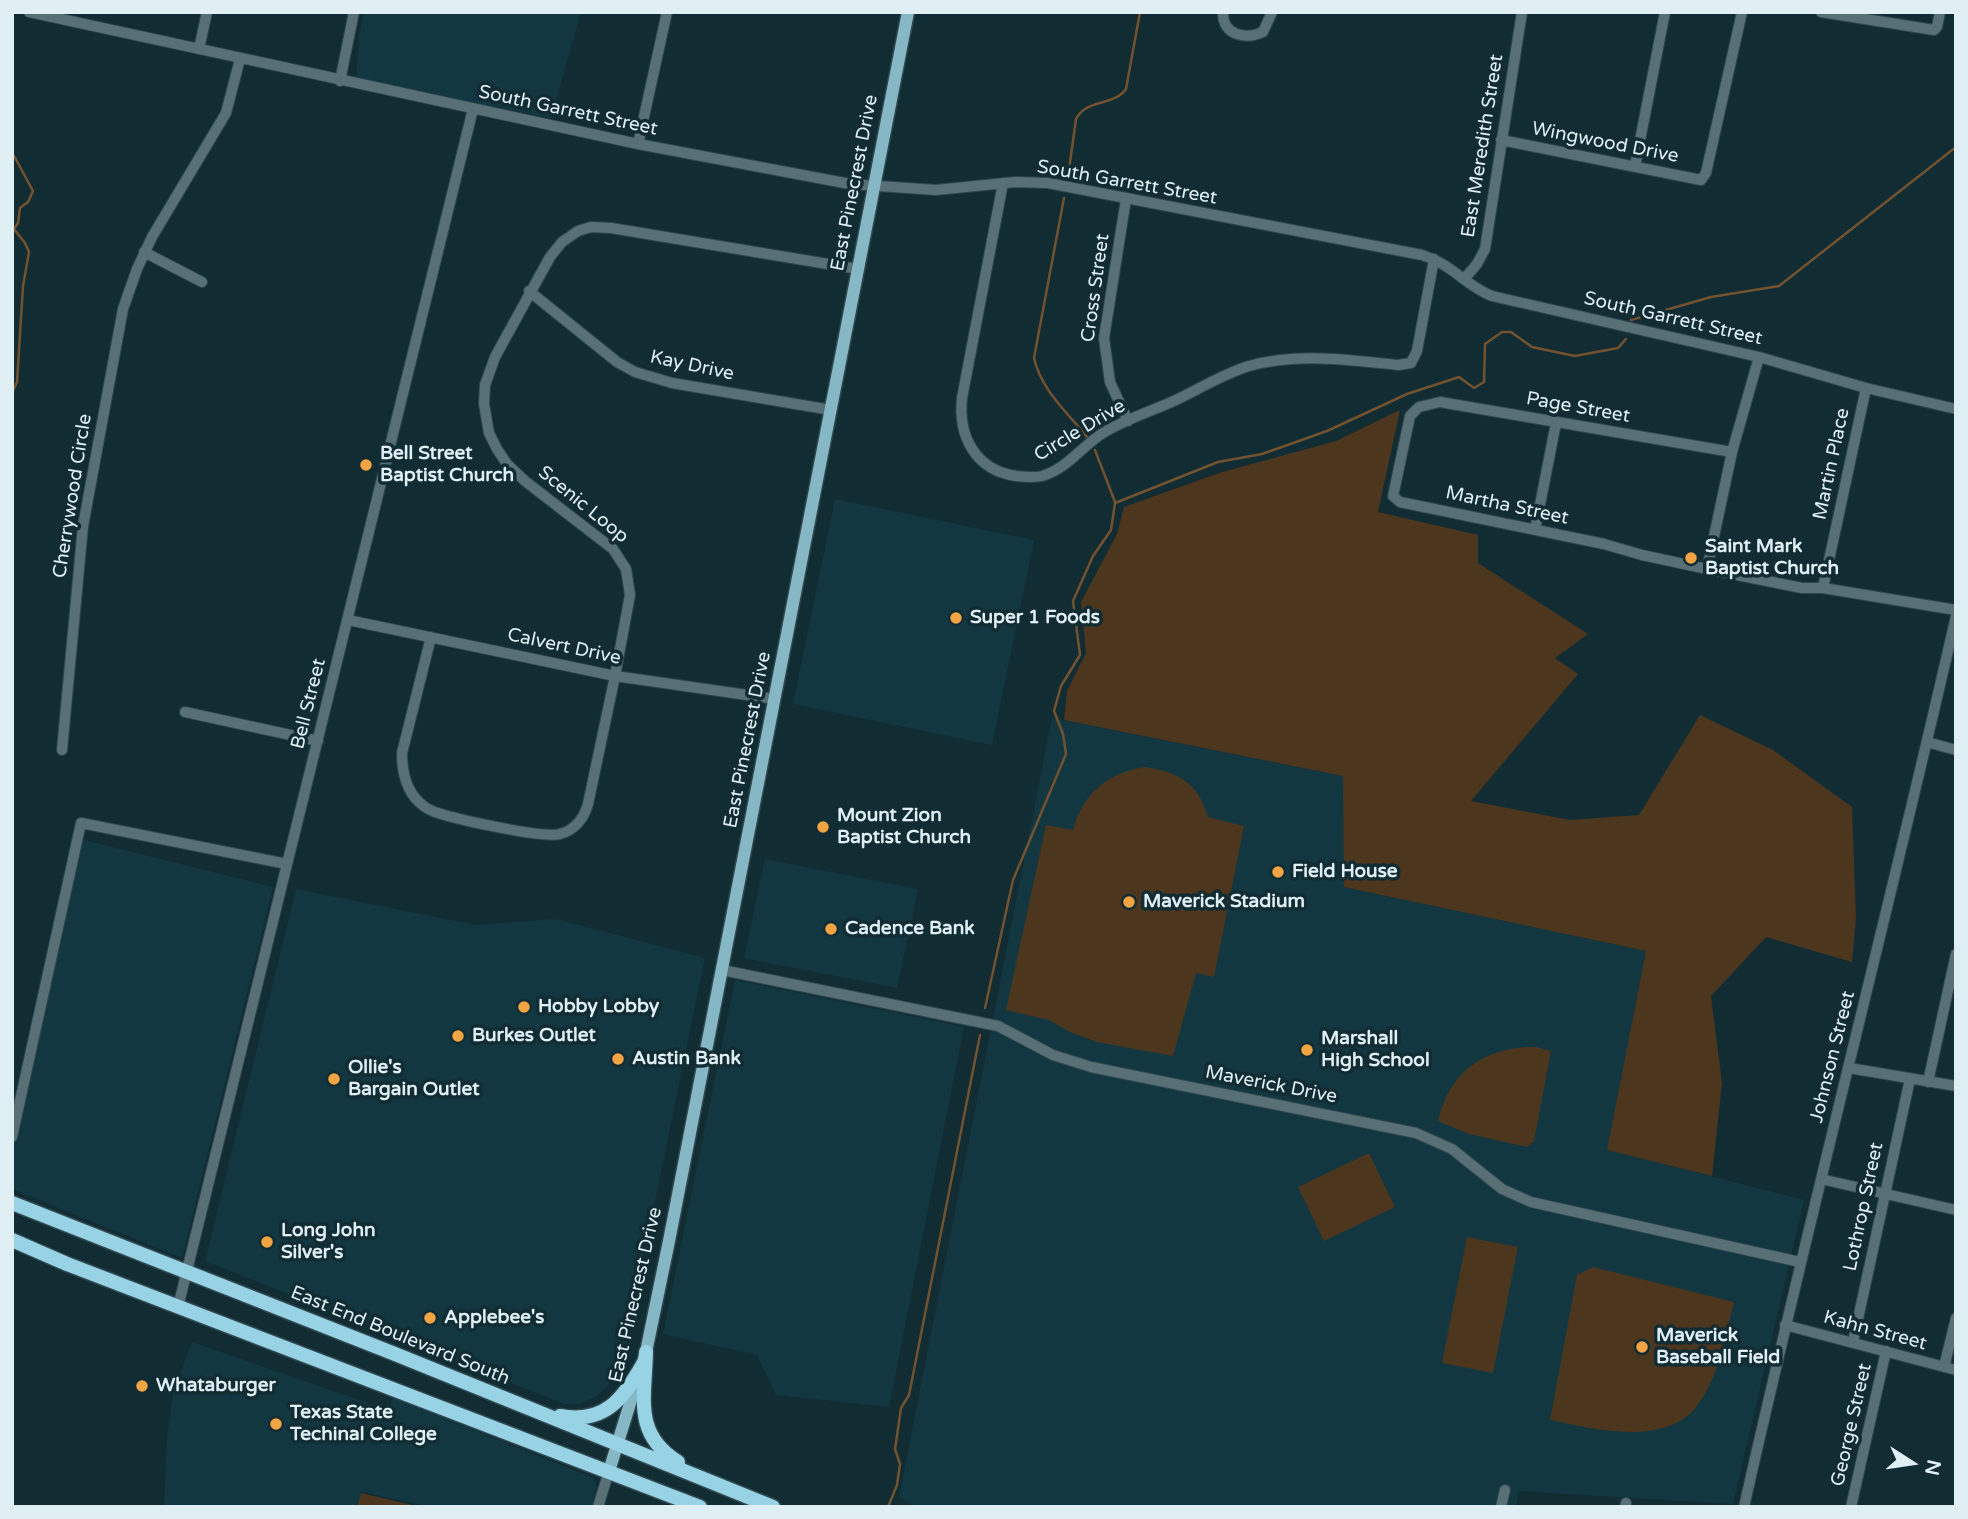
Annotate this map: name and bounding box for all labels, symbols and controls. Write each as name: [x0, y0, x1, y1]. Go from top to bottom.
street label: East Meredith Street: [1457, 53, 1509, 239]
street label: South Garrett Street: [476, 81, 660, 141]
street label: East Pinecrest Drive: [827, 93, 883, 273]
street label: Wingwood Drive: [1530, 118, 1680, 168]
street label: South Garrett Street: [1035, 156, 1219, 210]
street label: Cross Street: [1077, 232, 1115, 344]
street label: South Garrett Street: [1582, 287, 1764, 351]
street label: Kay Drive: [648, 346, 736, 386]
street label: Page Street: [1524, 388, 1632, 428]
street label: Circle Drive: [1030, 395, 1130, 467]
street label: Martin Place: [1809, 406, 1855, 522]
street label: Cherrywood Circle: [49, 412, 97, 580]
place label: Bell Street Baptist Church: [380, 443, 514, 487]
marker: Bell Street Baptist Church: [358, 457, 374, 473]
street label: Scenic Loop: [533, 462, 633, 548]
street label: Martha Street: [1443, 482, 1571, 530]
place label: Saint Mark Baptist Church: [1705, 536, 1839, 580]
marker: Saint Mark Baptist Church: [1683, 550, 1699, 566]
place label: Super 1 Foods: [970, 607, 1100, 629]
marker: Super 1 Foods: [948, 610, 964, 626]
street label: Calvert Drive: [505, 624, 623, 670]
street label: East Pinecrest Drive: [720, 650, 776, 830]
street label: Bell Street: [287, 656, 331, 752]
place label: Mount Zion Baptist Church: [837, 805, 971, 849]
marker: Mount Zion Baptist Church: [815, 819, 831, 835]
place label: Field House: [1292, 861, 1398, 883]
marker: Field House: [1270, 864, 1286, 880]
place label: Maverick Stadium: [1143, 891, 1305, 913]
marker: Maverick Stadium: [1121, 894, 1137, 910]
place label: Cadence Bank: [845, 918, 975, 940]
marker: Cadence Bank: [823, 921, 839, 937]
street label: Johnson Street: [1806, 989, 1860, 1125]
place label: Hobby Lobby: [538, 996, 659, 1018]
marker: Hobby Lobby: [516, 999, 532, 1015]
place label: Burkes Outlet: [472, 1025, 596, 1047]
marker: Burkes Outlet: [450, 1028, 466, 1044]
place label: Marshall High School: [1321, 1028, 1430, 1072]
marker: Marshall High School: [1299, 1042, 1315, 1058]
place label: Austin Bank: [632, 1048, 741, 1070]
marker: Austin Bank: [610, 1051, 626, 1067]
place label: Ollie's Bargain Outlet: [348, 1057, 480, 1101]
street label: Maverick Drive: [1203, 1061, 1339, 1109]
marker: Ollie's Bargain Outlet: [326, 1071, 342, 1087]
street label: Lothrop Street: [1839, 1141, 1889, 1273]
street label: East Pinecrest Drive: [605, 1205, 667, 1385]
place label: Long John Silver's: [281, 1220, 376, 1264]
marker: Long John Silver's: [259, 1234, 275, 1250]
street label: East End Boulevard South: [287, 1282, 513, 1390]
street label: Kahn Street: [1821, 1306, 1929, 1356]
place label: Applebee's: [444, 1307, 544, 1329]
marker: Applebee's: [422, 1310, 438, 1326]
place label: Maverick Baseball Field: [1656, 1325, 1780, 1369]
marker: Maverick Baseball Field: [1634, 1339, 1650, 1355]
street label: George Street: [1827, 1361, 1877, 1489]
place label: Whataburger: [156, 1375, 276, 1397]
marker: Whataburger: [134, 1378, 150, 1394]
place label: Texas State Techinal College: [290, 1402, 437, 1446]
marker: Texas State Techinal College: [268, 1416, 284, 1432]
north arrow: [1877, 1428, 1947, 1498]
text: N: [1920, 1458, 1945, 1477]

